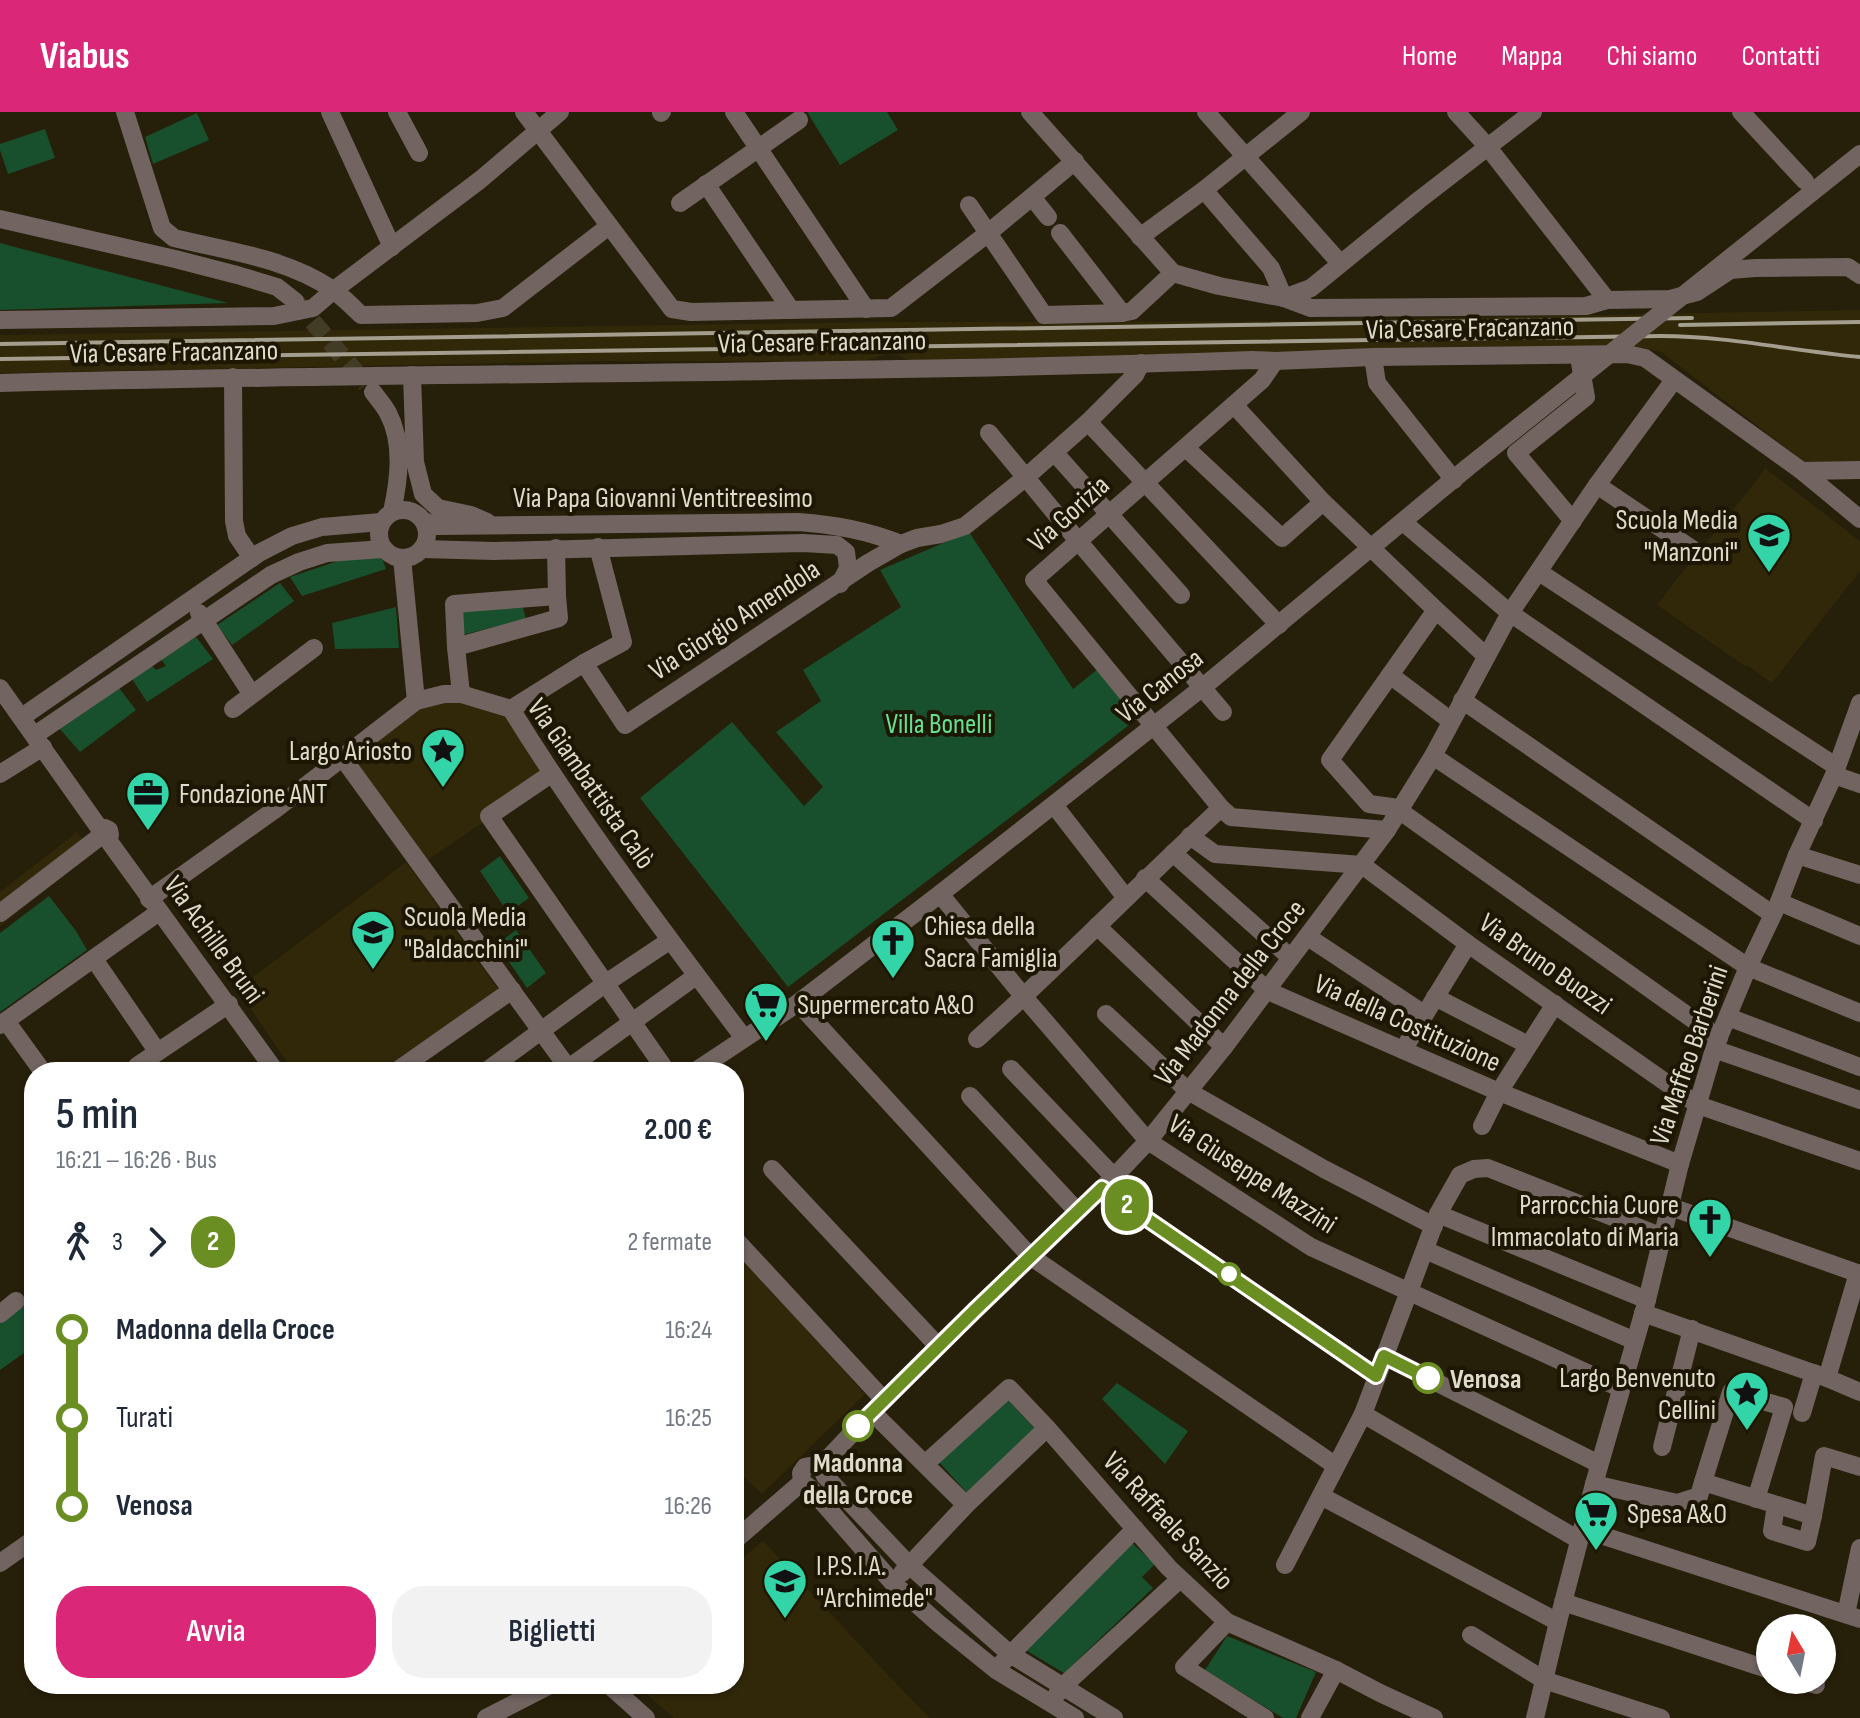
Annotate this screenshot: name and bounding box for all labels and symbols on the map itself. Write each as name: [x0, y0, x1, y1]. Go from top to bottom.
street label: Via Cesare Fracanzano: [1365, 310, 1575, 347]
street label: Via Cesare Fracanzano: [717, 324, 927, 361]
street label: Via Cesare Fracanzano: [69, 334, 279, 371]
street label: Via Gorizia: [1022, 469, 1116, 559]
street label: Via Papa Giovanni Ventitreesimo: [513, 482, 813, 515]
place label: Scuola Media "Manzoni": [1615, 504, 1738, 569]
school or university icon: Scuola Media "Manzoni": [1745, 511, 1793, 574]
street label: Via Giorgio Amendola: [643, 553, 826, 688]
street label: Via Canosa: [1110, 642, 1210, 730]
street label: Via Giambattista Calò: [520, 692, 662, 875]
park label: Villa Bonelli: [886, 708, 993, 741]
place icon: Largo Ariosto: [419, 726, 467, 789]
place label: Largo Ariosto: [289, 735, 412, 768]
office icon: Fondazione ANT: [124, 769, 172, 832]
place label: Fondazione ANT: [179, 778, 328, 811]
street label: Via Achille Bruni: [157, 870, 271, 1010]
street label: Via Madonna della Croce: [1147, 893, 1313, 1092]
place label: Scuola Media "Baldacchini": [404, 901, 528, 966]
street label: Via Bruno Buozzi: [1473, 906, 1618, 1022]
school or university icon: Scuola Media "Baldacchini": [349, 908, 397, 971]
place label: Chiesa della Sacra Famiglia: [924, 910, 1058, 975]
church icon: Chiesa della Sacra Famiglia: [869, 917, 917, 980]
street label: Via Maffeo Barberini: [1643, 961, 1736, 1150]
street label: Via della Costituzione: [1309, 967, 1506, 1079]
supermarket icon: Supermercato A&O: [742, 980, 790, 1043]
place label: Supermercato A&O: [797, 989, 974, 1022]
street label: Via Giuseppe Mazzini: [1162, 1108, 1343, 1241]
line badge: 2: [1101, 1179, 1153, 1231]
place label: Parrocchia Cuore Immacolato di Maria: [1491, 1189, 1679, 1254]
church icon: Parrocchia Cuore Immacolato di Maria: [1686, 1196, 1734, 1259]
unlabelled marker: [1218, 1263, 1240, 1285]
place label: Largo Benvenuto Cellini: [1559, 1362, 1716, 1427]
marker: Venosa: [1413, 1363, 1443, 1393]
place label: Venosa: [1450, 1363, 1522, 1396]
place icon: Largo Benvenuto Cellini: [1723, 1369, 1771, 1432]
marker: Madonna della Croce: [843, 1411, 873, 1441]
street label: Via Raffaele Sanzio: [1096, 1445, 1240, 1597]
place label: Madonna della Croce: [803, 1447, 913, 1512]
supermarket icon: Spesa A&O: [1572, 1489, 1620, 1552]
place label: Spesa A&O: [1627, 1498, 1727, 1531]
place label: I.P.S.I.A. "Archimede": [816, 1550, 933, 1615]
school or university icon: I.P.S.I.A. "Archimede": [761, 1557, 809, 1620]
north arrow: [1756, 1614, 1836, 1694]

